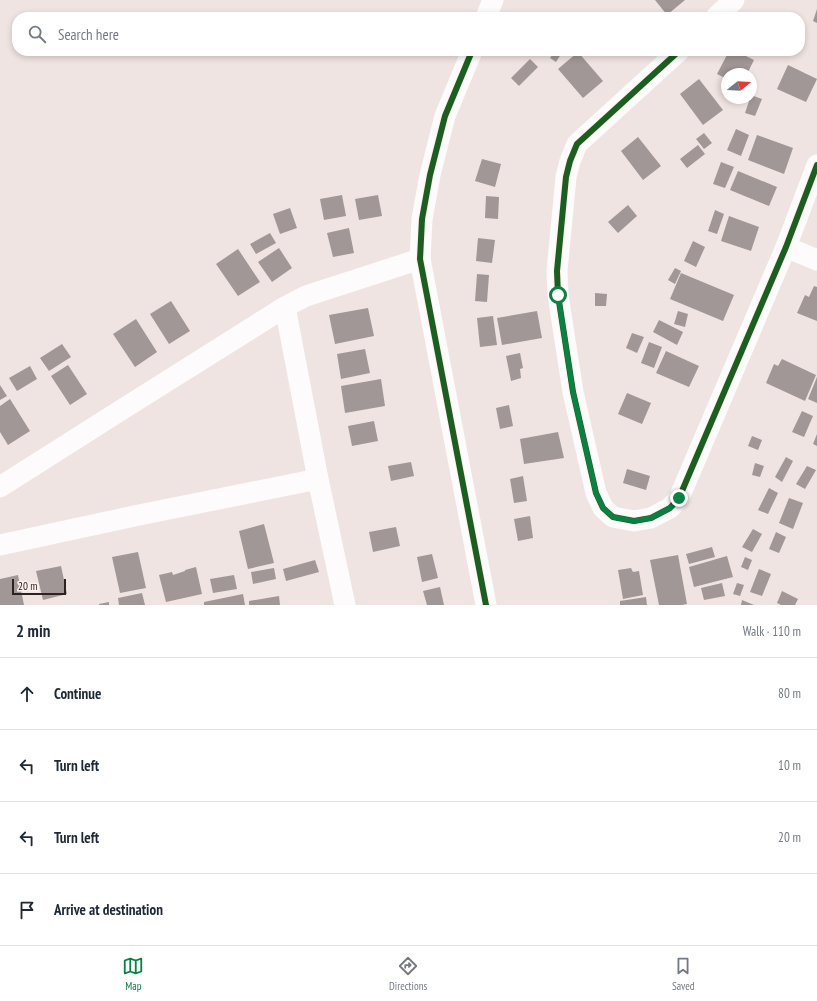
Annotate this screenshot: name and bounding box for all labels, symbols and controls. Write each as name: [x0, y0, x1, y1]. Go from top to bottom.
search box: [12, 12, 805, 56]
icon: search: [26, 23, 48, 45]
text: Search here: [58, 25, 119, 44]
north arrow: [721, 68, 757, 104]
route start: [549, 286, 567, 304]
route end: [670, 489, 688, 507]
scale bar: [12, 577, 66, 596]
text: 20 m: [18, 579, 37, 593]
text: 2 min: [16, 620, 50, 642]
text: Walk · 110 m: [743, 623, 801, 640]
icon: ahead: [16, 683, 38, 705]
text: Continue: [54, 684, 101, 703]
text: 80 m: [778, 685, 801, 702]
icon: left: [16, 755, 38, 777]
text: Turn left: [54, 756, 99, 775]
text: 10 m: [778, 757, 801, 774]
icon: left: [16, 827, 38, 849]
text: Turn left: [54, 828, 99, 847]
text: 20 m: [778, 829, 801, 846]
icon: arrive: [16, 899, 38, 921]
text: Arrive at destination: [54, 900, 163, 919]
tab: Map: [122, 955, 144, 993]
tab: Directions: [389, 955, 427, 993]
tab: Saved: [672, 955, 695, 993]

